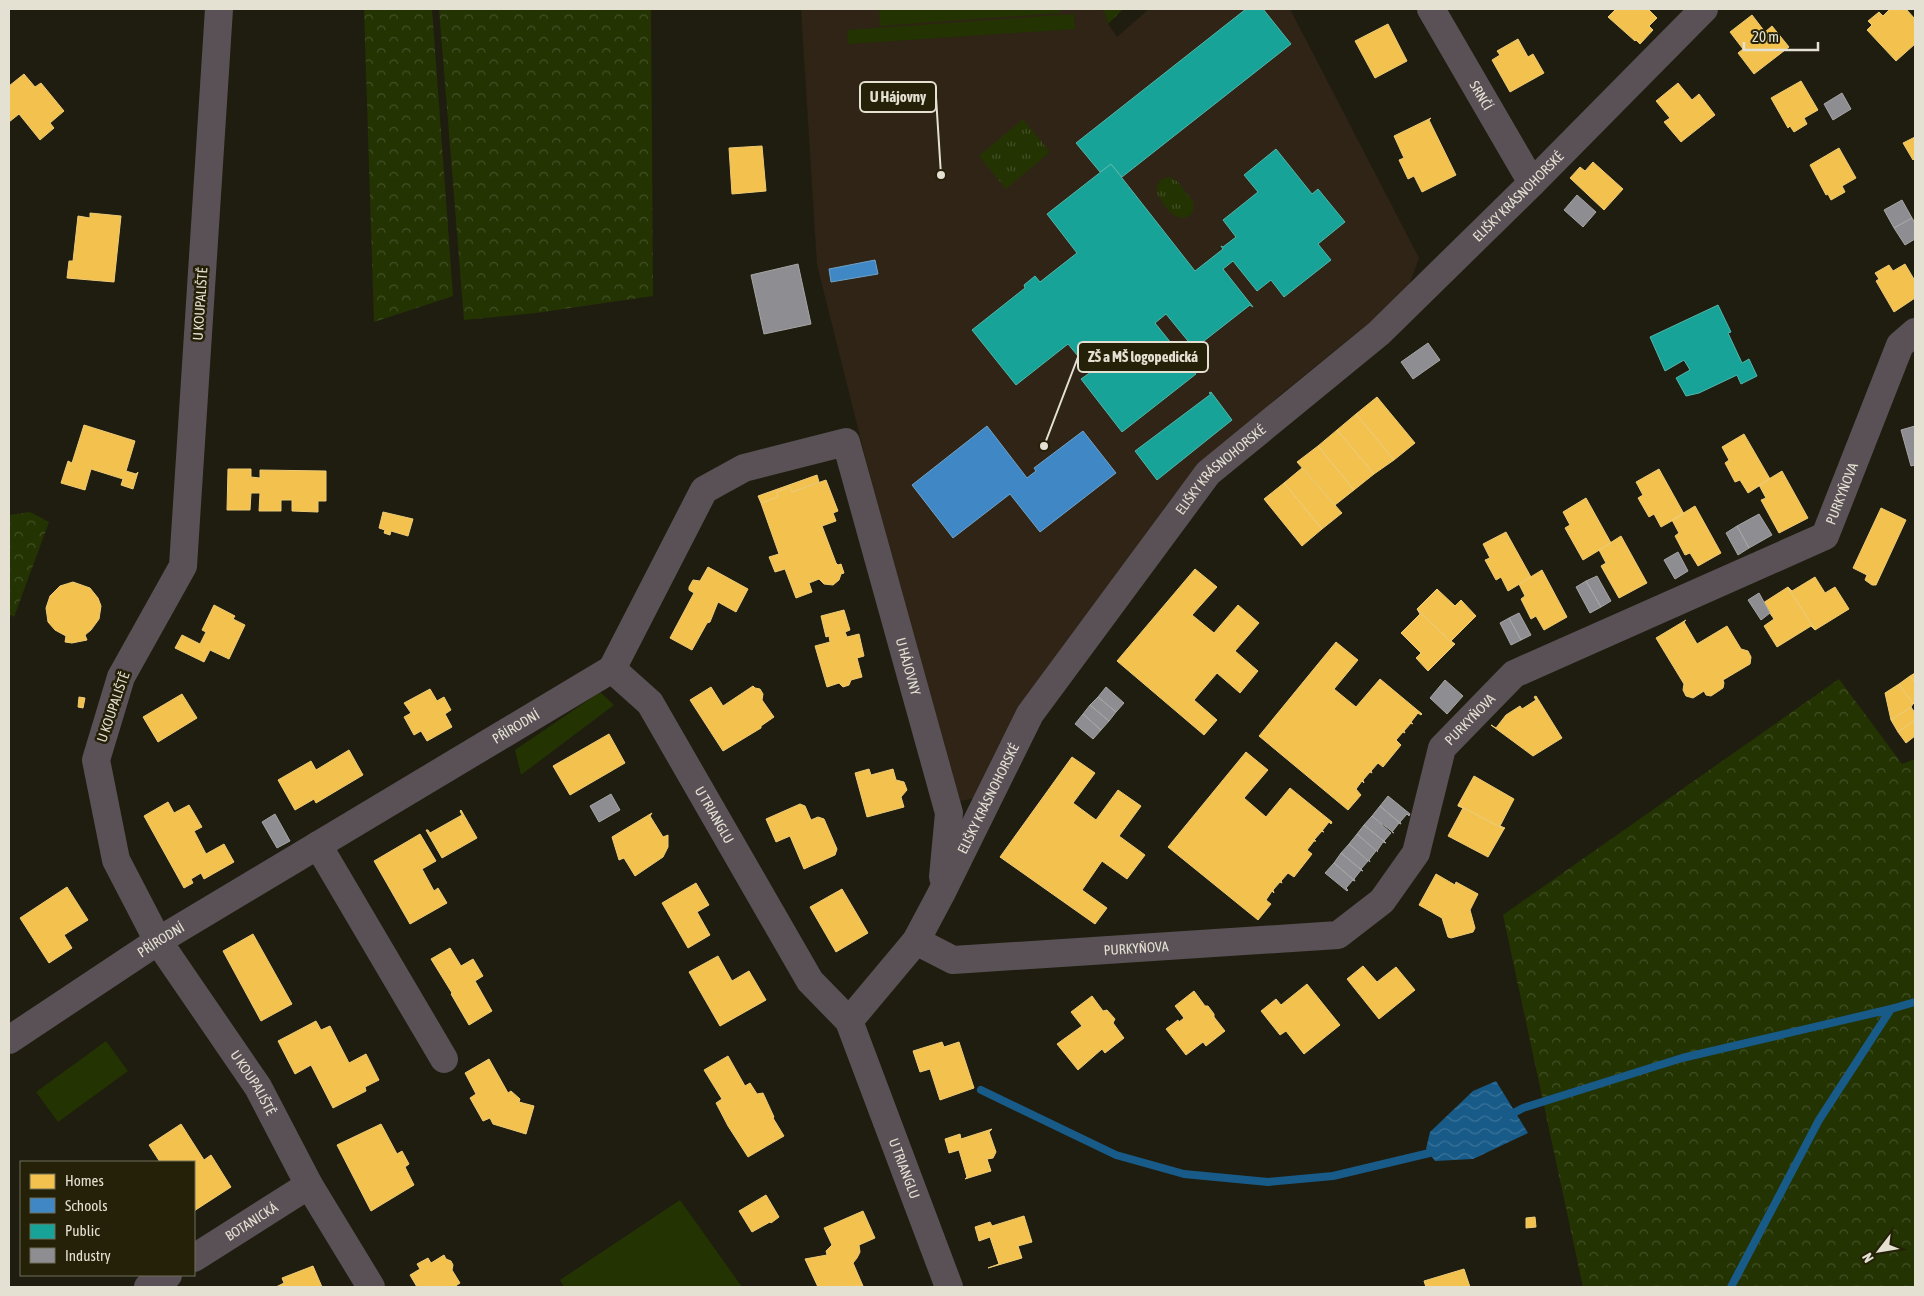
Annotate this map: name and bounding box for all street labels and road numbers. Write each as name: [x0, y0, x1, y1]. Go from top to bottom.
street label: SRNČÍ: [1466, 78, 1496, 113]
street label: ELIŠKY KRÁSNOHORSKÉ: [1469, 148, 1567, 245]
street label: U KOUPALIŠTĚ: [189, 267, 211, 341]
street label: ELIŠKY KRÁSNOHORSKÉ: [1172, 421, 1268, 518]
street label: PURKYŇOVA: [1822, 460, 1861, 527]
street label: U HÁJOVNY: [893, 636, 924, 698]
street label: U KOUPALIŠTĚ: [94, 670, 132, 744]
street label: PURKYŇOVA: [1441, 690, 1498, 748]
street label: PŘÍRODNÍ: [489, 706, 542, 747]
street label: ELIŠKY KRÁSNOHORSKÉ: [954, 741, 1022, 856]
street label: U TRIANGLU: [692, 783, 737, 846]
street label: PŘÍRODNÍ: [134, 919, 187, 960]
street label: PURKYŇOVA: [1103, 938, 1169, 958]
street label: U KOUPALIŠTĚ: [227, 1047, 279, 1118]
street label: U TRIANGLU: [886, 1136, 923, 1201]
street label: BOTANICKÁ: [222, 1199, 281, 1244]

